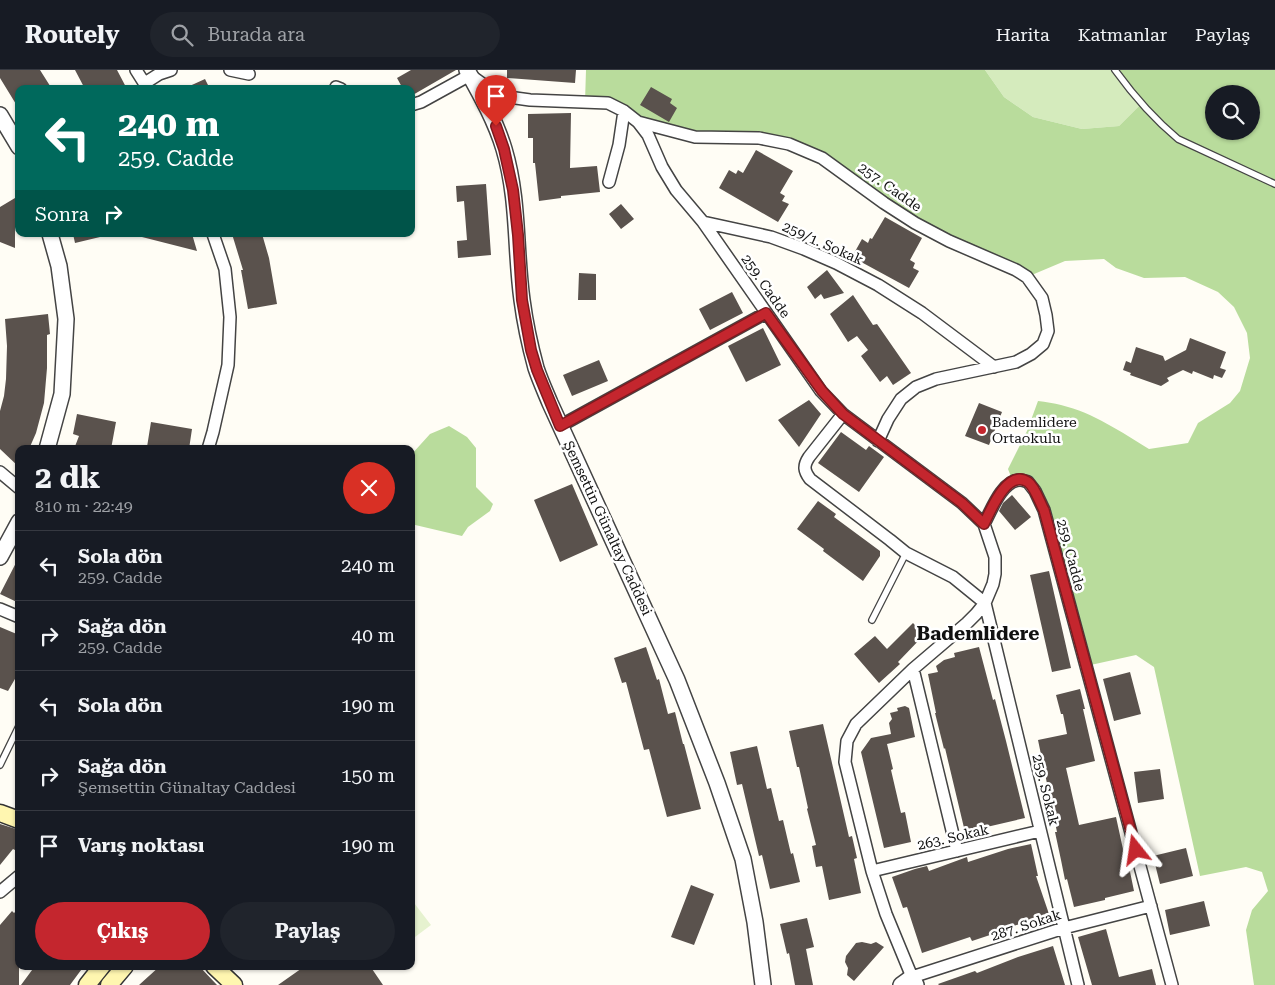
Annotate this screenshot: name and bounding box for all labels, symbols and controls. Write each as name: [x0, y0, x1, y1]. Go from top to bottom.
search box: [150, 12, 500, 57]
text: Routely: [25, 21, 120, 49]
icon: search: [168, 21, 196, 49]
text: Burada ara: [208, 23, 305, 46]
text: Harita: [996, 24, 1050, 45]
text: Katmanlar: [1078, 24, 1167, 45]
text: Paylaş: [1195, 24, 1250, 45]
pin: [475, 75, 517, 126]
icon: arrive: [482, 82, 510, 110]
map controls: [1205, 85, 1260, 140]
button: search: [1205, 85, 1260, 140]
text: 240 m: [118, 104, 219, 145]
icon: left: [35, 105, 100, 170]
text: 259. Cadde: [118, 146, 234, 171]
street label: 257. Cadde: [855, 159, 925, 215]
icon: right: [99, 200, 127, 228]
text: Sonra: [35, 203, 89, 226]
street label: 259/1. Sokak: [780, 218, 866, 268]
street label: 259. Cadde: [738, 251, 794, 321]
place label: Bademlidere Ortaokulu: [992, 414, 1077, 446]
marker: Bademlidere Ortaokulu: [976, 424, 988, 436]
street label: Şemsettin Günaltay Caddesi: [560, 438, 656, 618]
text: 2 dk: [35, 460, 100, 495]
button: close: [343, 462, 395, 514]
text: 810 m · 22:49: [35, 497, 133, 516]
street label: 259. Cadde: [1054, 517, 1088, 593]
text: Sola dön: [78, 545, 163, 568]
icon: left: [35, 552, 63, 580]
text: 240 m: [341, 554, 395, 577]
text: 259. Cadde: [78, 568, 162, 587]
text: Sağa dön: [78, 615, 166, 638]
icon: right: [35, 622, 63, 650]
district label: Bademlidere: [917, 622, 1039, 645]
text: 40 m: [352, 624, 395, 647]
text: 259. Cadde: [78, 638, 162, 657]
icon: left: [35, 692, 63, 720]
text: Sola dön: [78, 694, 163, 717]
text: 190 m: [341, 694, 395, 717]
street label: 259. Sokak: [1029, 753, 1063, 827]
text: Sağa dön: [78, 755, 166, 778]
icon: right: [35, 762, 63, 790]
text: 150 m: [341, 764, 395, 787]
text: Şemsettin Günaltay Caddesi: [78, 778, 296, 797]
street label: 263. Sokak: [916, 821, 990, 853]
position arrow: [1109, 823, 1161, 875]
icon: arrive: [35, 832, 63, 860]
text: Varış noktası: [78, 834, 204, 857]
text: 190 m: [341, 834, 395, 857]
button: Çıkış: [35, 902, 210, 960]
button: Paylaş: [220, 902, 395, 960]
street label: 287. Sokak: [989, 906, 1063, 944]

